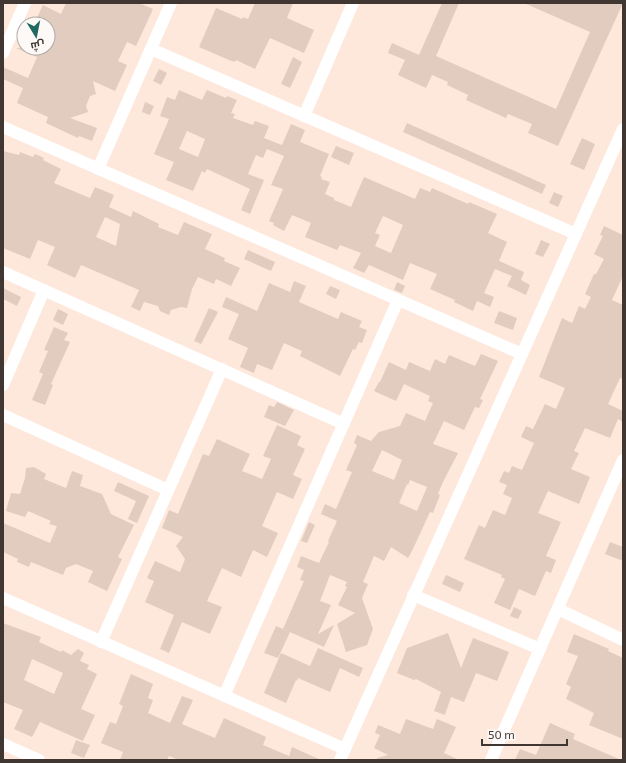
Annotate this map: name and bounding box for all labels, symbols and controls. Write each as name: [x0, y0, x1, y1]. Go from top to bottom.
north arrow: [16, 16, 56, 56]
text: ش: [30, 38, 46, 54]
scale bar: [482, 721, 567, 747]
text: 50 m: [488, 727, 515, 741]

